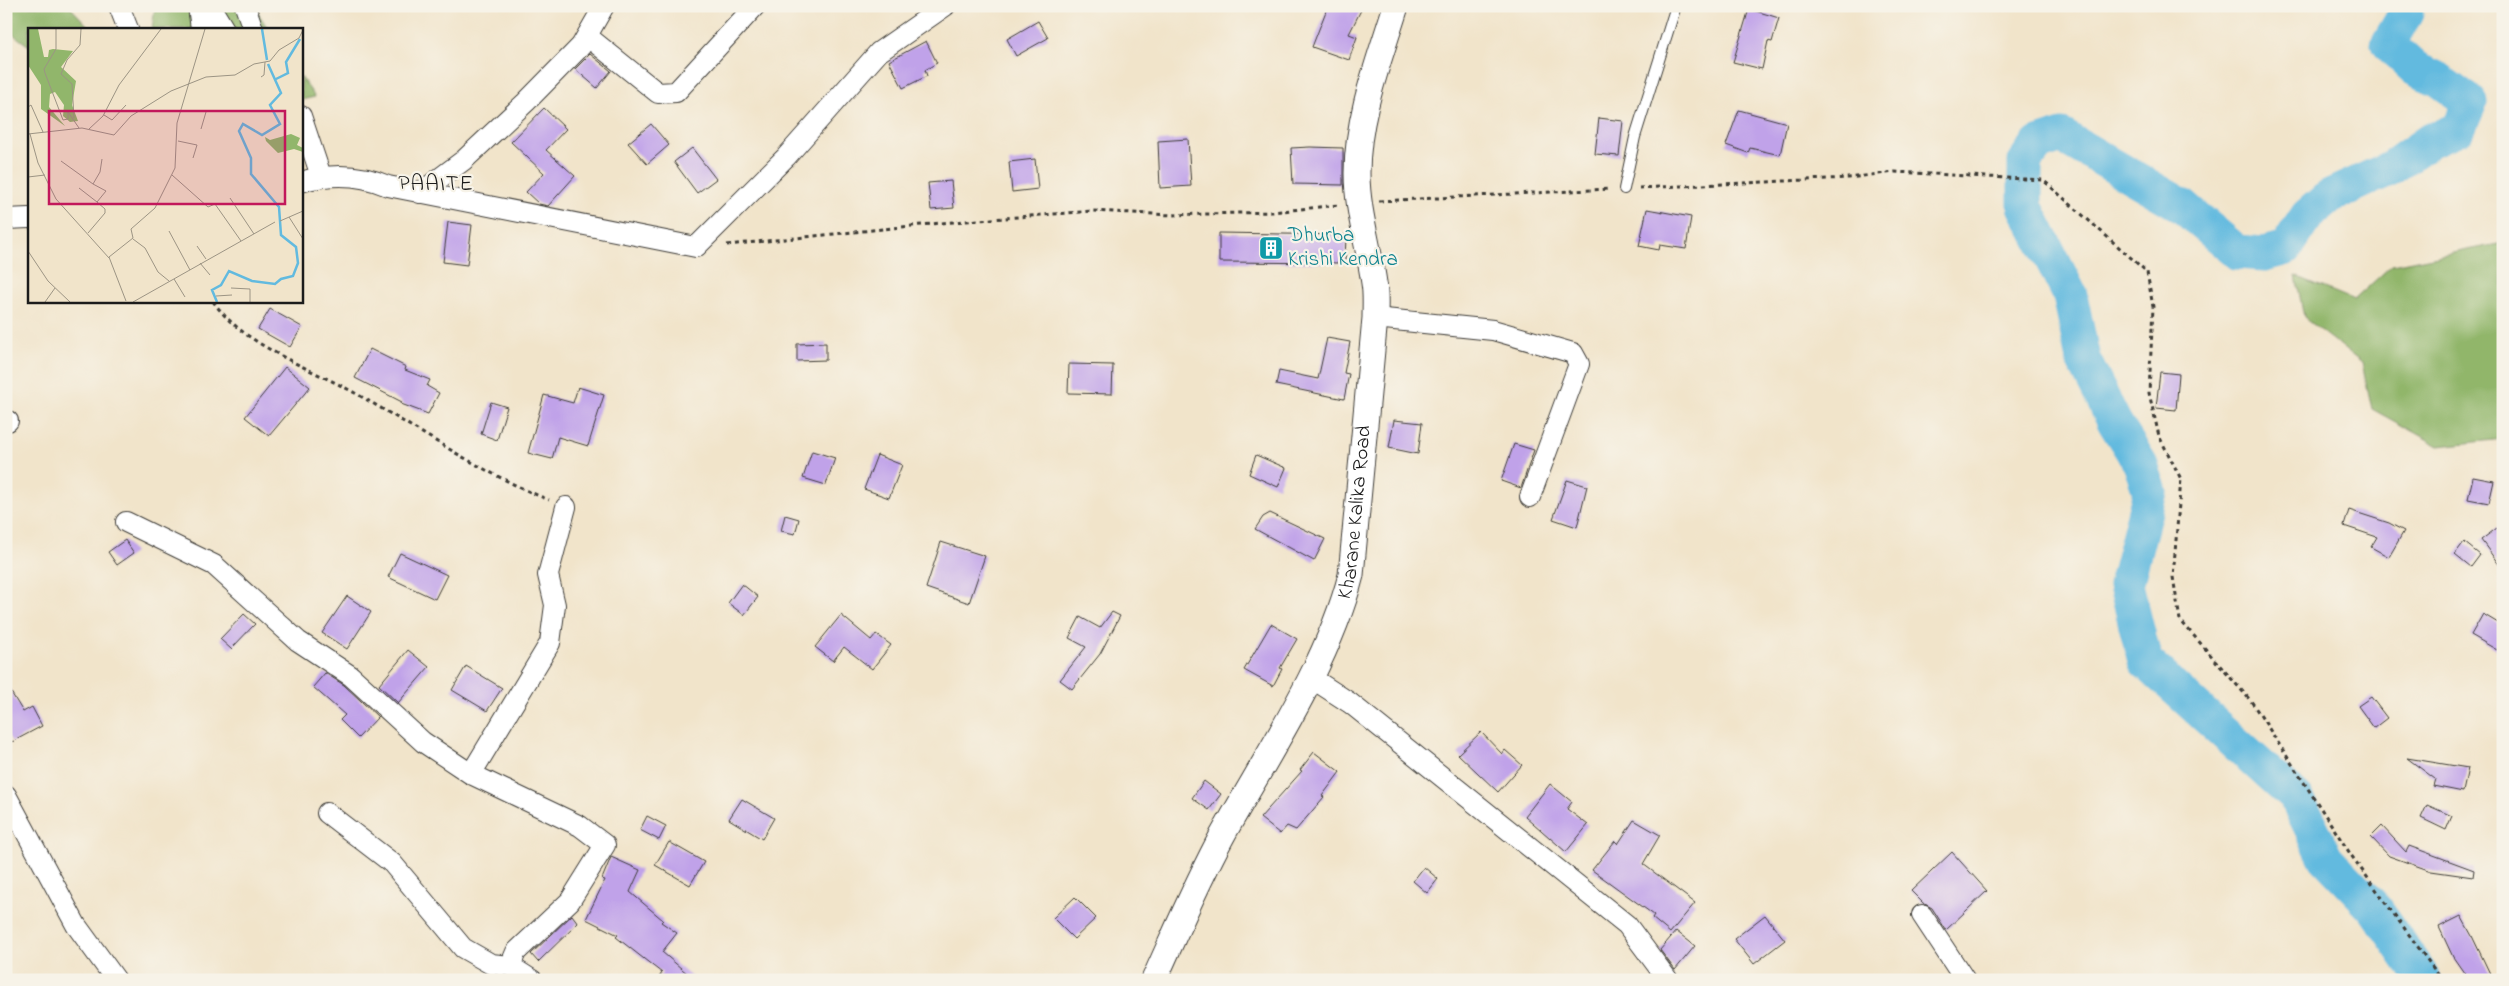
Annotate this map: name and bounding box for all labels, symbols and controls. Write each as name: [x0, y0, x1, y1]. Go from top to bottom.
inset map: [28, 28, 302, 302]
district label: PAAITE: [398, 169, 474, 201]
place label: Dhurba Krishi Kendra: [1287, 221, 1398, 275]
building icon: Dhurba Krishi Kendra: [1258, 235, 1284, 261]
street label: Kharane Kalika Road: [1330, 424, 1380, 603]

